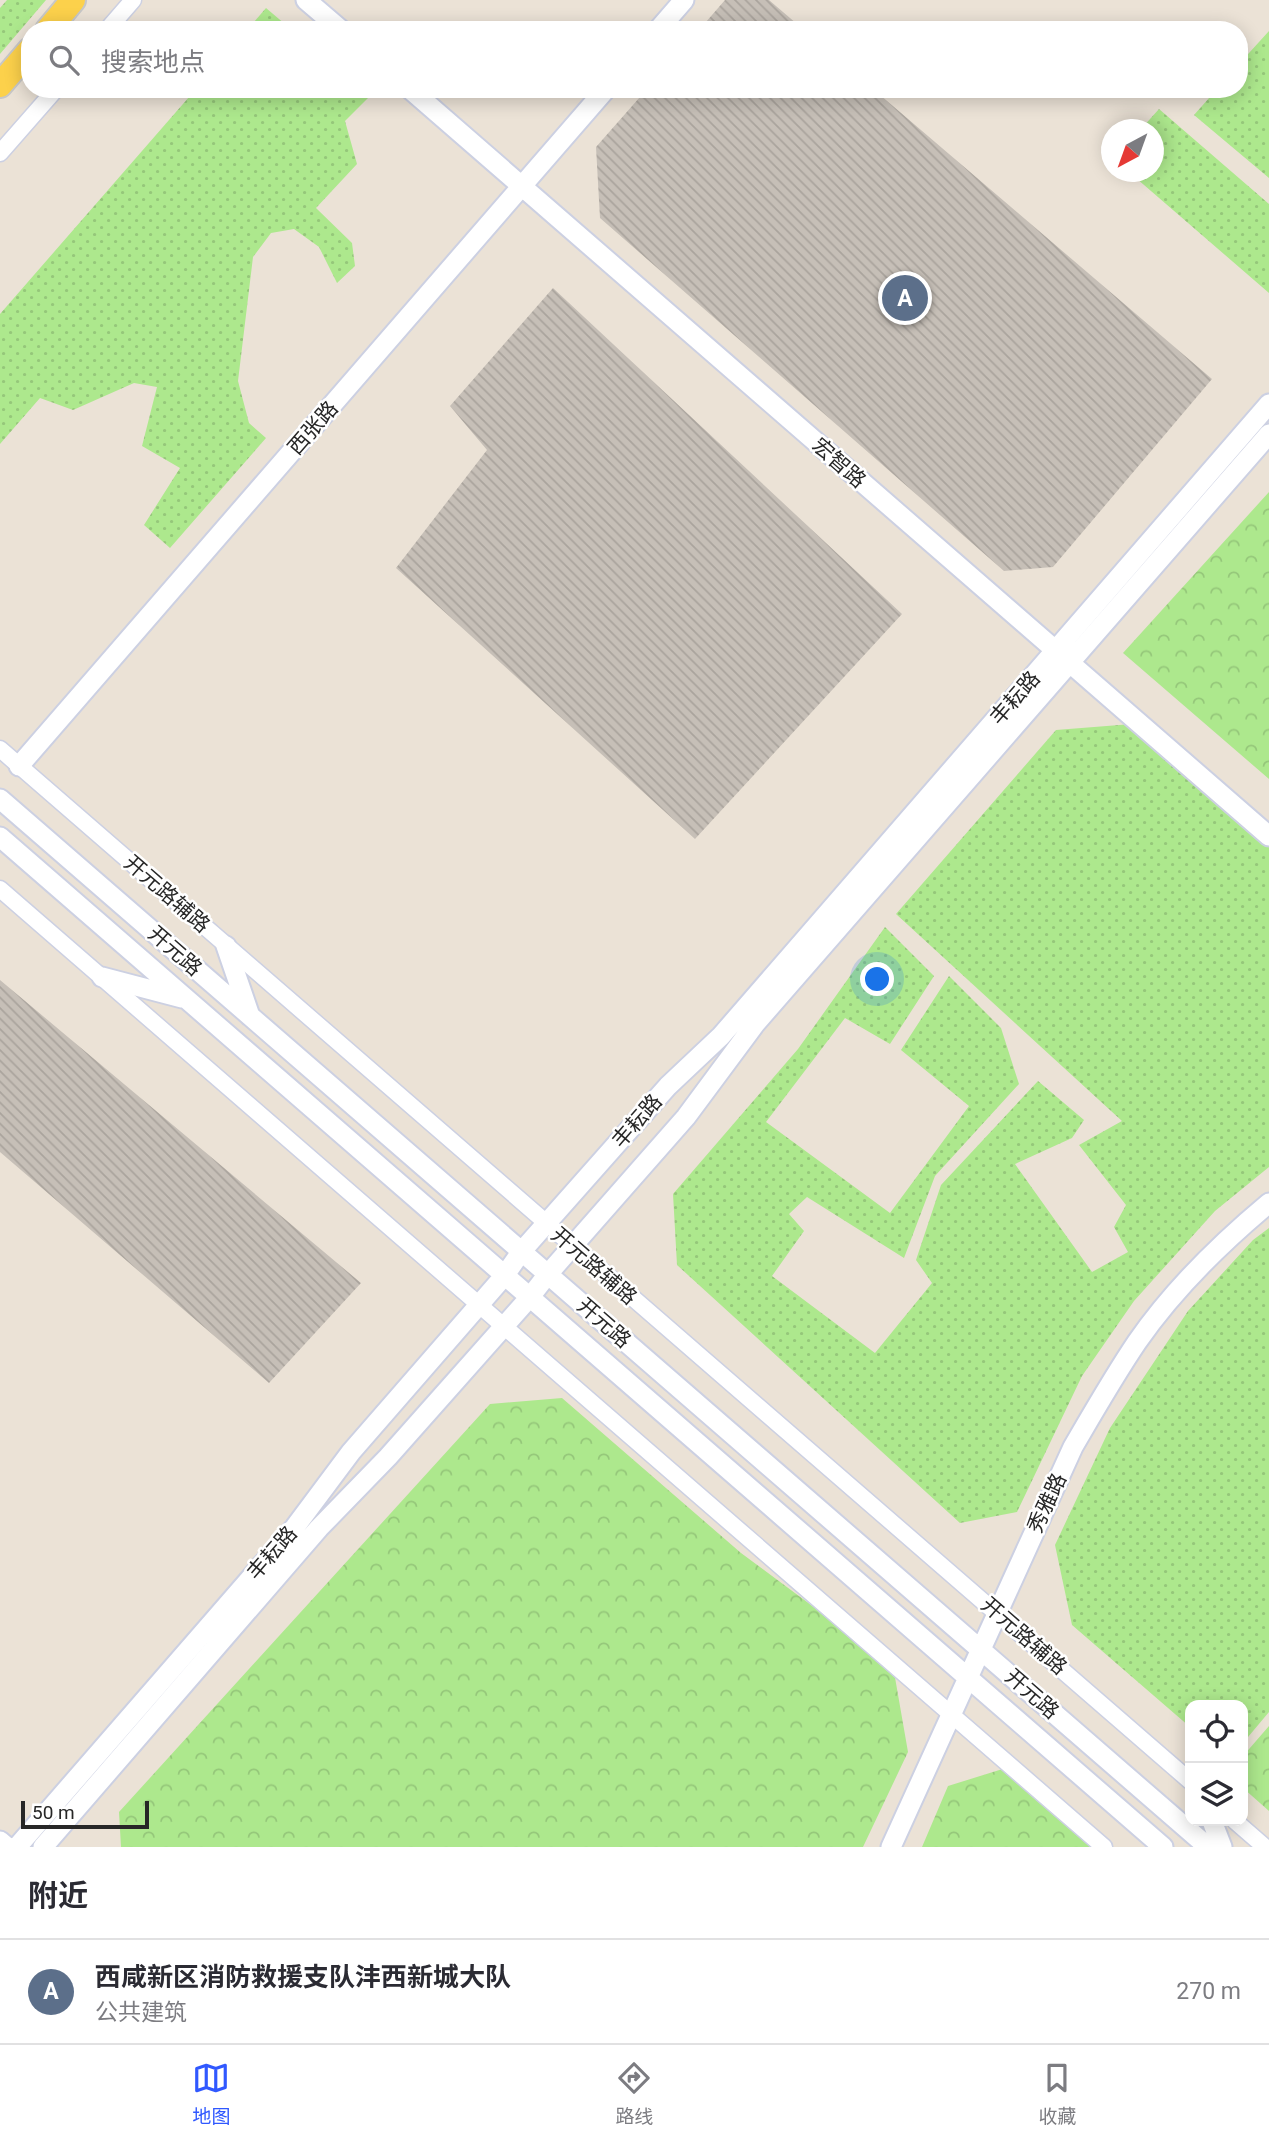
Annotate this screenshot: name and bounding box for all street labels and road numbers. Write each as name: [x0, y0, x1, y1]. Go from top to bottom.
street label: 西张路: [283, 396, 343, 460]
street label: 宏智路: [807, 433, 871, 493]
street label: 丰耘路: [985, 666, 1045, 730]
street label: 开元路辅路: [120, 851, 214, 937]
street label: 开元路: [143, 921, 207, 981]
street label: 丰耘路: [607, 1089, 667, 1153]
street label: 开元路辅路: [547, 1223, 641, 1309]
street label: 开元路: [572, 1293, 636, 1353]
street label: 秀雅路: [1023, 1469, 1071, 1537]
street label: 丰耘路: [242, 1521, 302, 1585]
street label: 开元路辅路: [977, 1593, 1071, 1679]
street label: 开元路: [1000, 1664, 1064, 1724]

